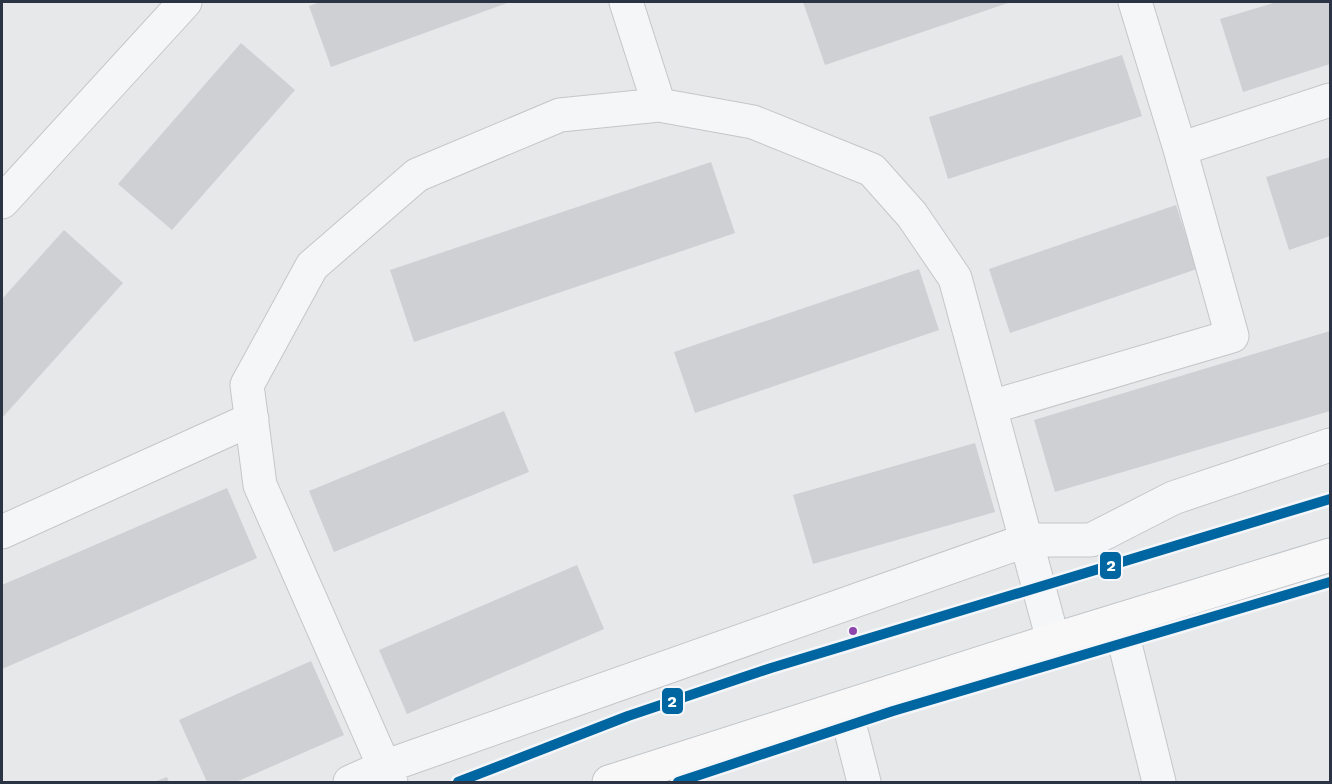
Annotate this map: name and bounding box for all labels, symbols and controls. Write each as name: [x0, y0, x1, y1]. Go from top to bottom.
line badge: 2: [1099, 551, 1122, 580]
text: 2: [1106, 556, 1116, 575]
unlabelled marker: [847, 625, 859, 637]
line badge: 2: [661, 687, 684, 715]
text: 2: [667, 692, 677, 711]

